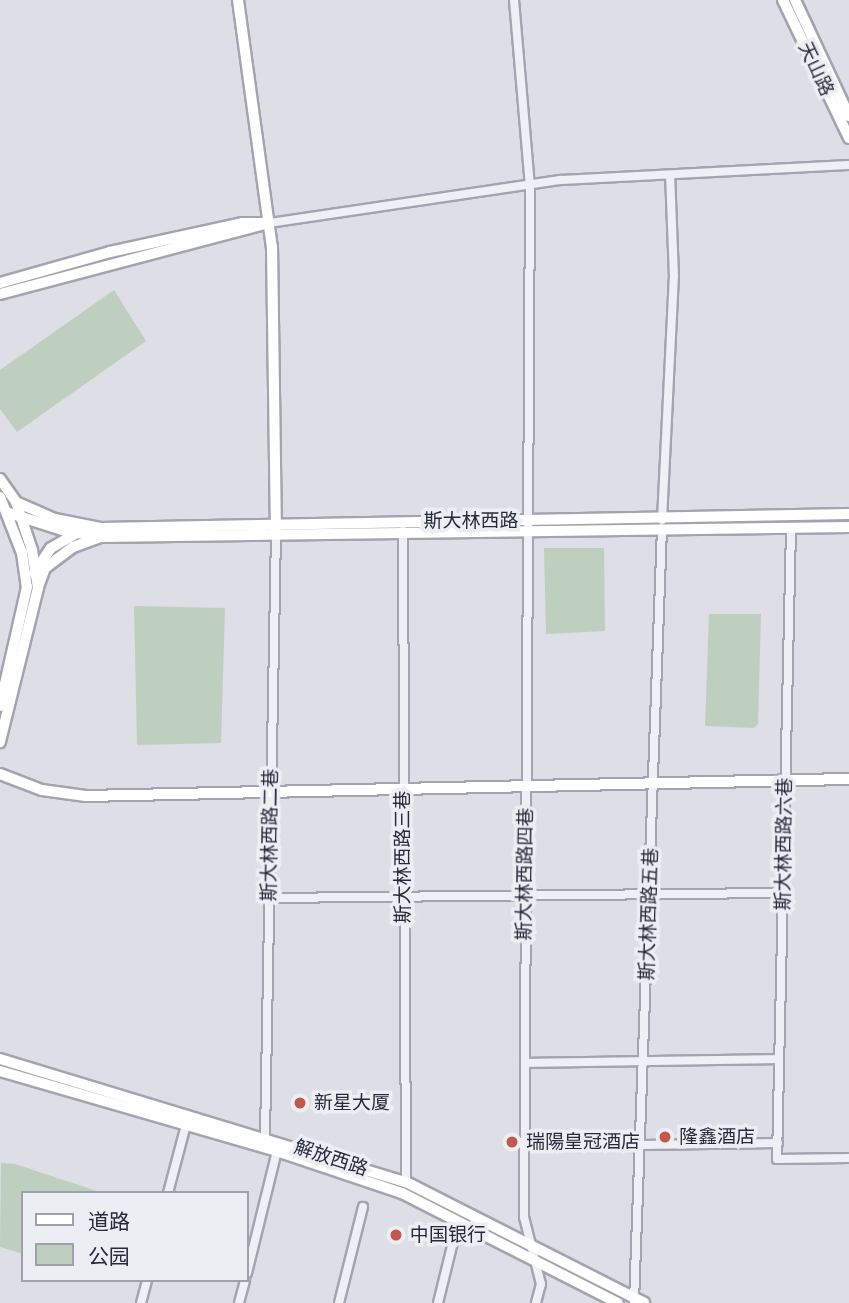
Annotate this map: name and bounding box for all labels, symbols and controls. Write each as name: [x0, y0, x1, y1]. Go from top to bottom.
street label: 天山路: [794, 38, 838, 100]
street label: 斯大林西路: [424, 510, 518, 532]
street label: 斯大林西路二巷: [257, 768, 283, 902]
street label: 斯大林西路六巷: [771, 777, 797, 911]
street label: 斯大林西路三巷: [392, 791, 414, 923]
street label: 斯大林西路四巷: [512, 807, 538, 941]
street label: 斯大林西路五巷: [635, 847, 663, 981]
place label: 新星大厦: [314, 1092, 390, 1114]
marker: 新星大厦: [292, 1095, 308, 1111]
place label: 隆鑫酒店: [679, 1126, 755, 1148]
marker: 隆鑫酒店: [657, 1129, 673, 1145]
place label: 瑞陽皇冠酒店: [526, 1131, 640, 1153]
marker: 瑞陽皇冠酒店: [504, 1134, 520, 1150]
street label: 解放西路: [291, 1135, 371, 1181]
legend: [21, 1191, 248, 1282]
text: 道路: [88, 1208, 130, 1234]
place label: 中国银行: [410, 1224, 486, 1246]
marker: 中国银行: [388, 1227, 404, 1243]
text: 公园: [88, 1243, 130, 1269]

